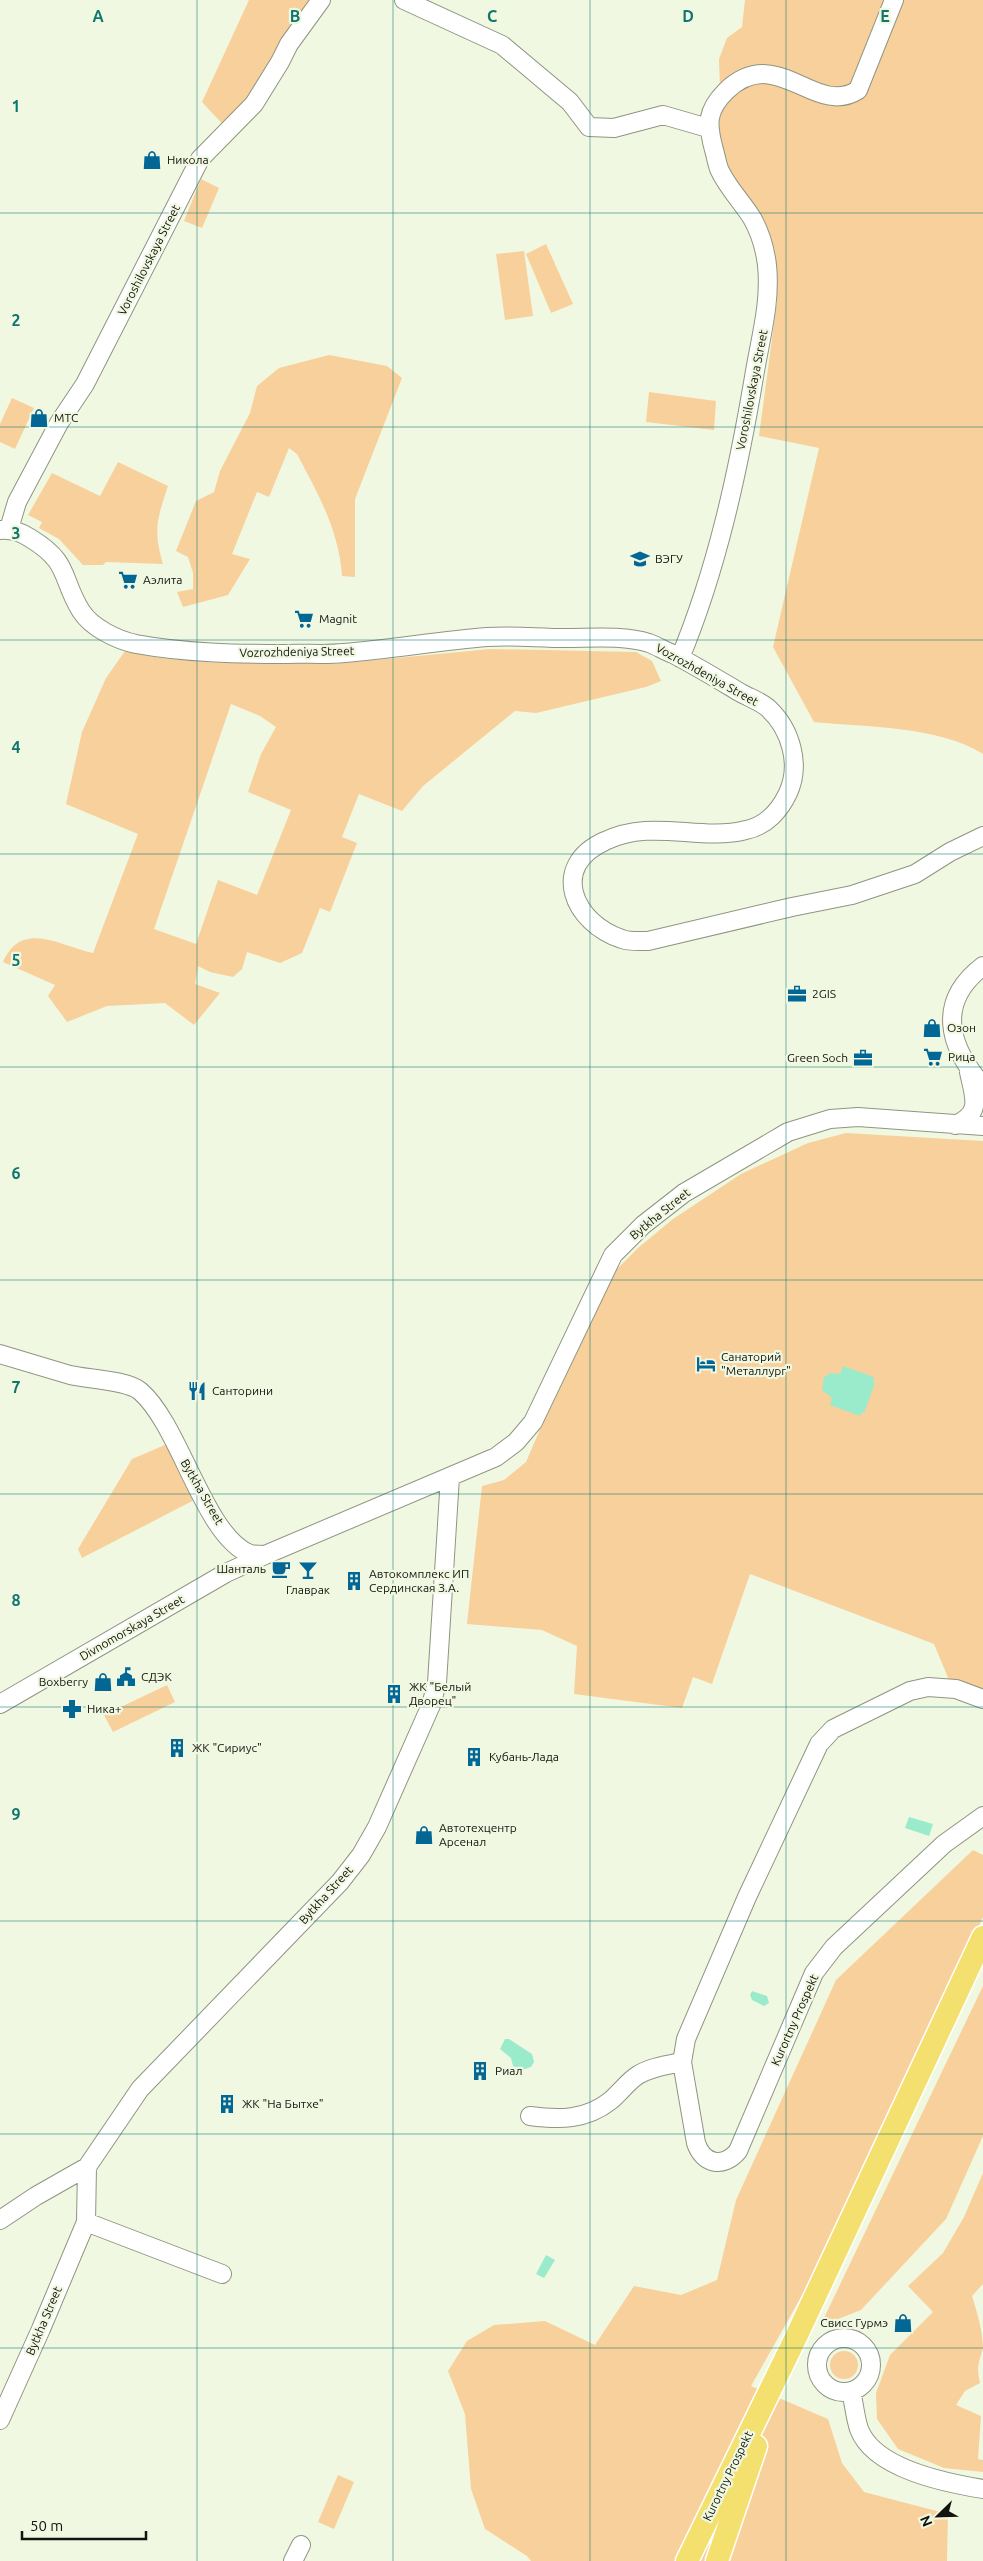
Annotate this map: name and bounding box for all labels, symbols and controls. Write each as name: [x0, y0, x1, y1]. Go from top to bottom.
text: A: [92, 7, 104, 25]
text: B: [290, 7, 300, 25]
text: C: [487, 7, 497, 25]
text: D: [682, 7, 694, 25]
text: E: [880, 7, 890, 25]
text: 1: [11, 97, 21, 115]
shop icon: Никола: [141, 149, 163, 171]
place label: Никола: [167, 153, 209, 166]
street label: Voroshilovskaya Street: [115, 202, 182, 317]
text: 2: [11, 311, 21, 329]
street label: Voroshilovskaya Street: [733, 328, 770, 451]
shop icon: МТС: [28, 407, 50, 429]
place label: МТС: [54, 411, 79, 424]
text: 3: [11, 524, 21, 542]
school or university icon: ВЭГУ: [629, 548, 651, 570]
place label: ВЭГУ: [655, 552, 683, 565]
supermarket icon: Аэлита: [117, 569, 139, 591]
place label: Аэлита: [143, 573, 182, 586]
supermarket icon: Magnit: [293, 608, 315, 630]
place label: Magnit: [319, 612, 357, 625]
street label: Vozrozhdeniya Street: [654, 641, 761, 708]
street label: Vozrozhdeniya Street: [239, 644, 355, 659]
text: 4: [11, 738, 21, 756]
text: 5: [11, 951, 21, 969]
office icon: 2GIS: [786, 983, 808, 1005]
place label: 2GIS: [812, 987, 836, 1000]
shop icon: Озон: [921, 1017, 943, 1039]
place label: Озон: [947, 1021, 976, 1034]
supermarket icon: Рица: [922, 1046, 944, 1068]
office icon: Green Soch: [852, 1047, 874, 1069]
place label: Рица: [948, 1050, 975, 1063]
place label: Green Soch: [787, 1051, 848, 1064]
text: 6: [11, 1164, 21, 1182]
street label: Bytkha Street: [627, 1185, 693, 1242]
place label: Санаторий "Металлург": [721, 1350, 791, 1377]
hotel icon: Санаторий "Металлург": [695, 1353, 717, 1375]
text: 7: [11, 1378, 21, 1396]
restaurant icon: Санторини: [186, 1380, 208, 1402]
place label: Санторини: [212, 1384, 273, 1397]
street label: Bytkha Street: [178, 1457, 227, 1527]
cafe icon: Шанталь: [270, 1558, 292, 1580]
bar icon: Главрак: [297, 1559, 319, 1581]
place label: Шанталь: [216, 1562, 266, 1575]
place label: Автокомплекс ИП Сердинская З.А.: [369, 1567, 469, 1594]
building icon: Автокомплекс ИП Сердинская З.А.: [343, 1570, 365, 1592]
place label: Главрак: [286, 1583, 330, 1596]
text: 8: [11, 1591, 21, 1609]
street label: Divnomorskaya Street: [77, 1592, 187, 1663]
public building icon: СДЭК: [115, 1666, 137, 1688]
place label: СДЭК: [141, 1670, 172, 1683]
shop icon: Boxberry: [92, 1671, 114, 1693]
place label: Boxberry: [39, 1675, 88, 1688]
place label: ЖК "Белый Дворец": [409, 1680, 471, 1707]
building icon: ЖК "Белый Дворец": [383, 1683, 405, 1705]
pharmacy icon: Ника+: [61, 1698, 83, 1720]
place label: Ника+: [87, 1702, 122, 1715]
building icon: ЖК "Сириус": [166, 1737, 188, 1759]
place label: ЖК "Сириус": [192, 1741, 262, 1754]
building icon: Кубань-Лада: [463, 1746, 485, 1768]
place label: Кубань-Лада: [489, 1750, 559, 1763]
text: 9: [11, 1805, 21, 1823]
place label: Автотехцентр Арсенал: [439, 1821, 517, 1848]
shop icon: Автотехцентр Арсенал: [413, 1824, 435, 1846]
street label: Bytkha Street: [296, 1863, 355, 1926]
street label: Kurortny Prospekt: [769, 1972, 821, 2067]
building icon: Риал: [469, 2060, 491, 2082]
place label: Риал: [495, 2064, 522, 2077]
building icon: ЖК "На Бытхе": [216, 2093, 238, 2115]
place label: ЖК "На Бытхе": [242, 2097, 324, 2110]
street label: Bytkha Street: [23, 2284, 64, 2357]
shop icon: Свисс Гурмэ: [892, 2312, 914, 2334]
place label: Свисс Гурмэ: [820, 2316, 888, 2329]
street label: Kurortny Prospekt: [700, 2428, 755, 2523]
north arrow: [913, 2491, 963, 2541]
scale bar: [22, 2508, 146, 2540]
text: N: [917, 2513, 935, 2529]
text: 50 m: [30, 2517, 63, 2534]

